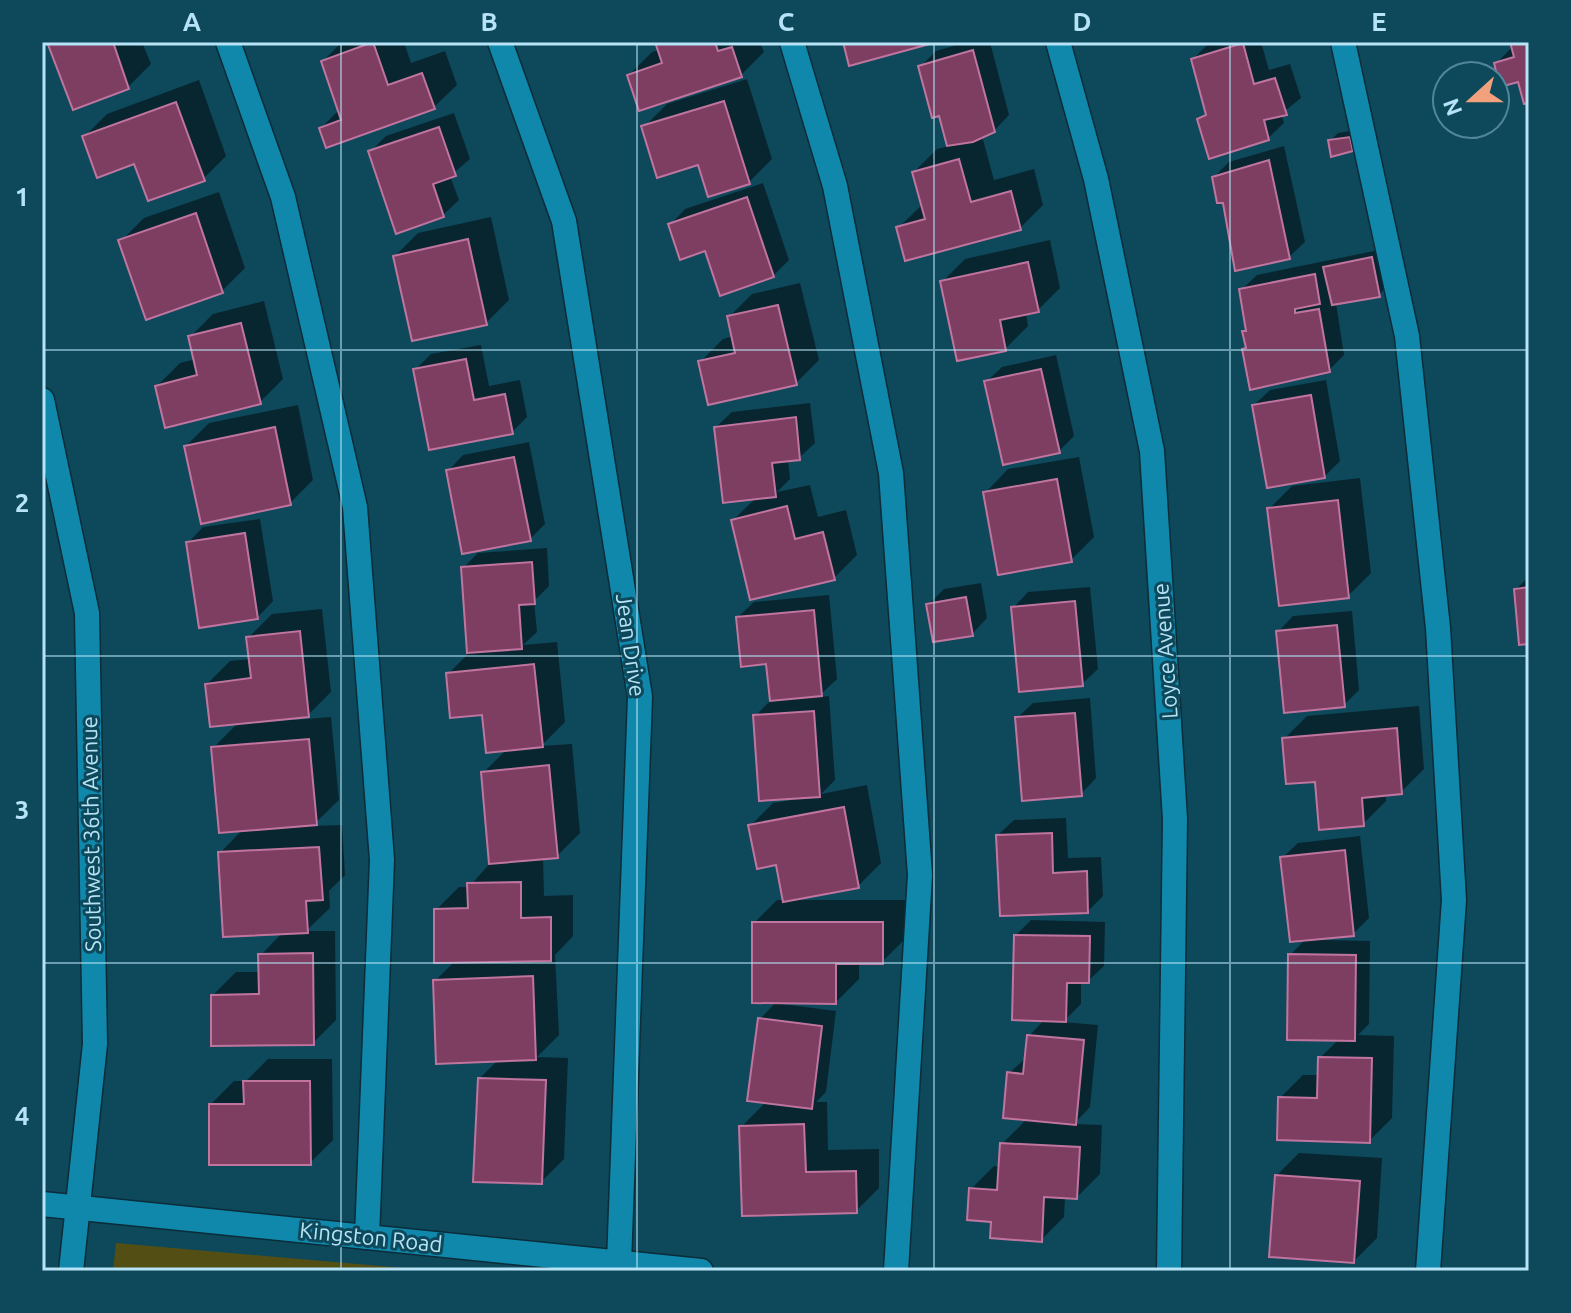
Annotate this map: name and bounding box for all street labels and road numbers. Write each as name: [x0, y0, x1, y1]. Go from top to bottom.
street label: Loyce Avenue: [1147, 582, 1182, 720]
street label: Jean Drive: [612, 592, 651, 698]
street label: Southwest 36th Avenue: [76, 716, 105, 952]
street label: Kingston Road: [298, 1217, 444, 1256]

